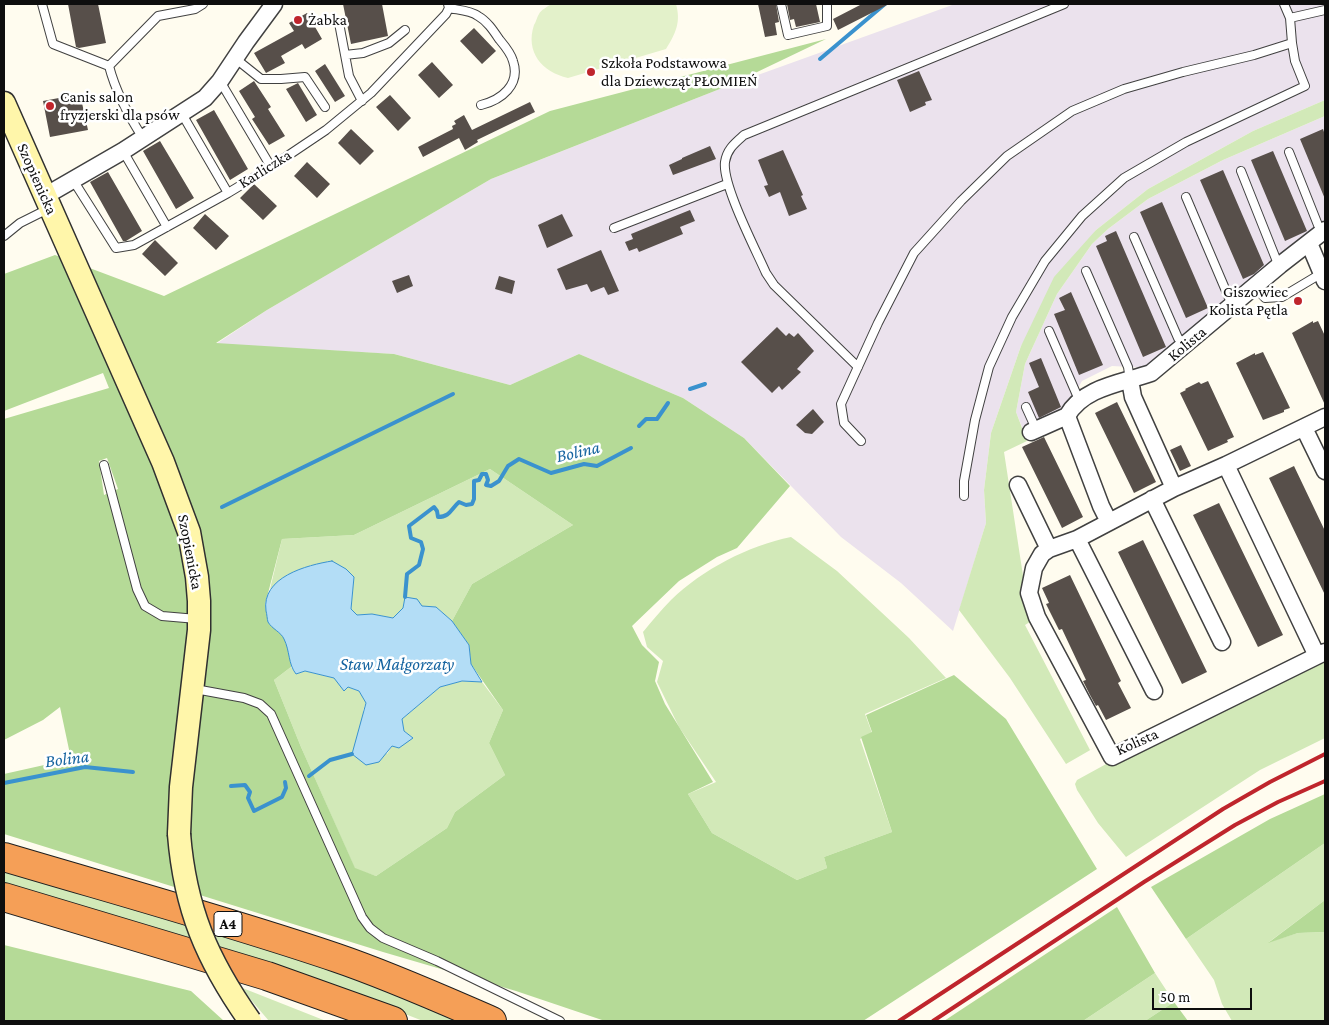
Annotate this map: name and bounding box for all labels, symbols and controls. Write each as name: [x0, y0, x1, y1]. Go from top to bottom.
place label: Żabka: [308, 10, 347, 30]
marker: Żabka: [292, 14, 304, 26]
place label: Szkoła Podstawowa dla Dziewcząt PŁOMIEŃ: [601, 53, 757, 91]
marker: Szkoła Podstawowa dla Dziewcząt PŁOMIEŃ: [585, 66, 597, 78]
place label: Canis salon fryzjerski dla psów: [60, 87, 180, 125]
marker: Canis salon fryzjerski dla psów: [44, 100, 56, 112]
street label: Szopienicka: [13, 140, 61, 218]
street label: Karliczka: [235, 145, 295, 193]
place label: Giszowiec Kolista Pętla: [1209, 282, 1288, 320]
marker: Giszowiec Kolista Pętla: [1292, 295, 1304, 307]
street label: Kolista: [1164, 322, 1210, 366]
water label: Bolina: [554, 436, 602, 468]
street label: Szopienicka: [173, 513, 207, 591]
water label: Staw Małgorzaty: [340, 653, 454, 675]
street label: Kolista: [1113, 724, 1161, 760]
water label: Bolina: [44, 746, 90, 772]
road number: A4: [214, 912, 242, 936]
scale bar: [1154, 978, 1254, 1010]
text: 50 m: [1160, 989, 1190, 1005]

